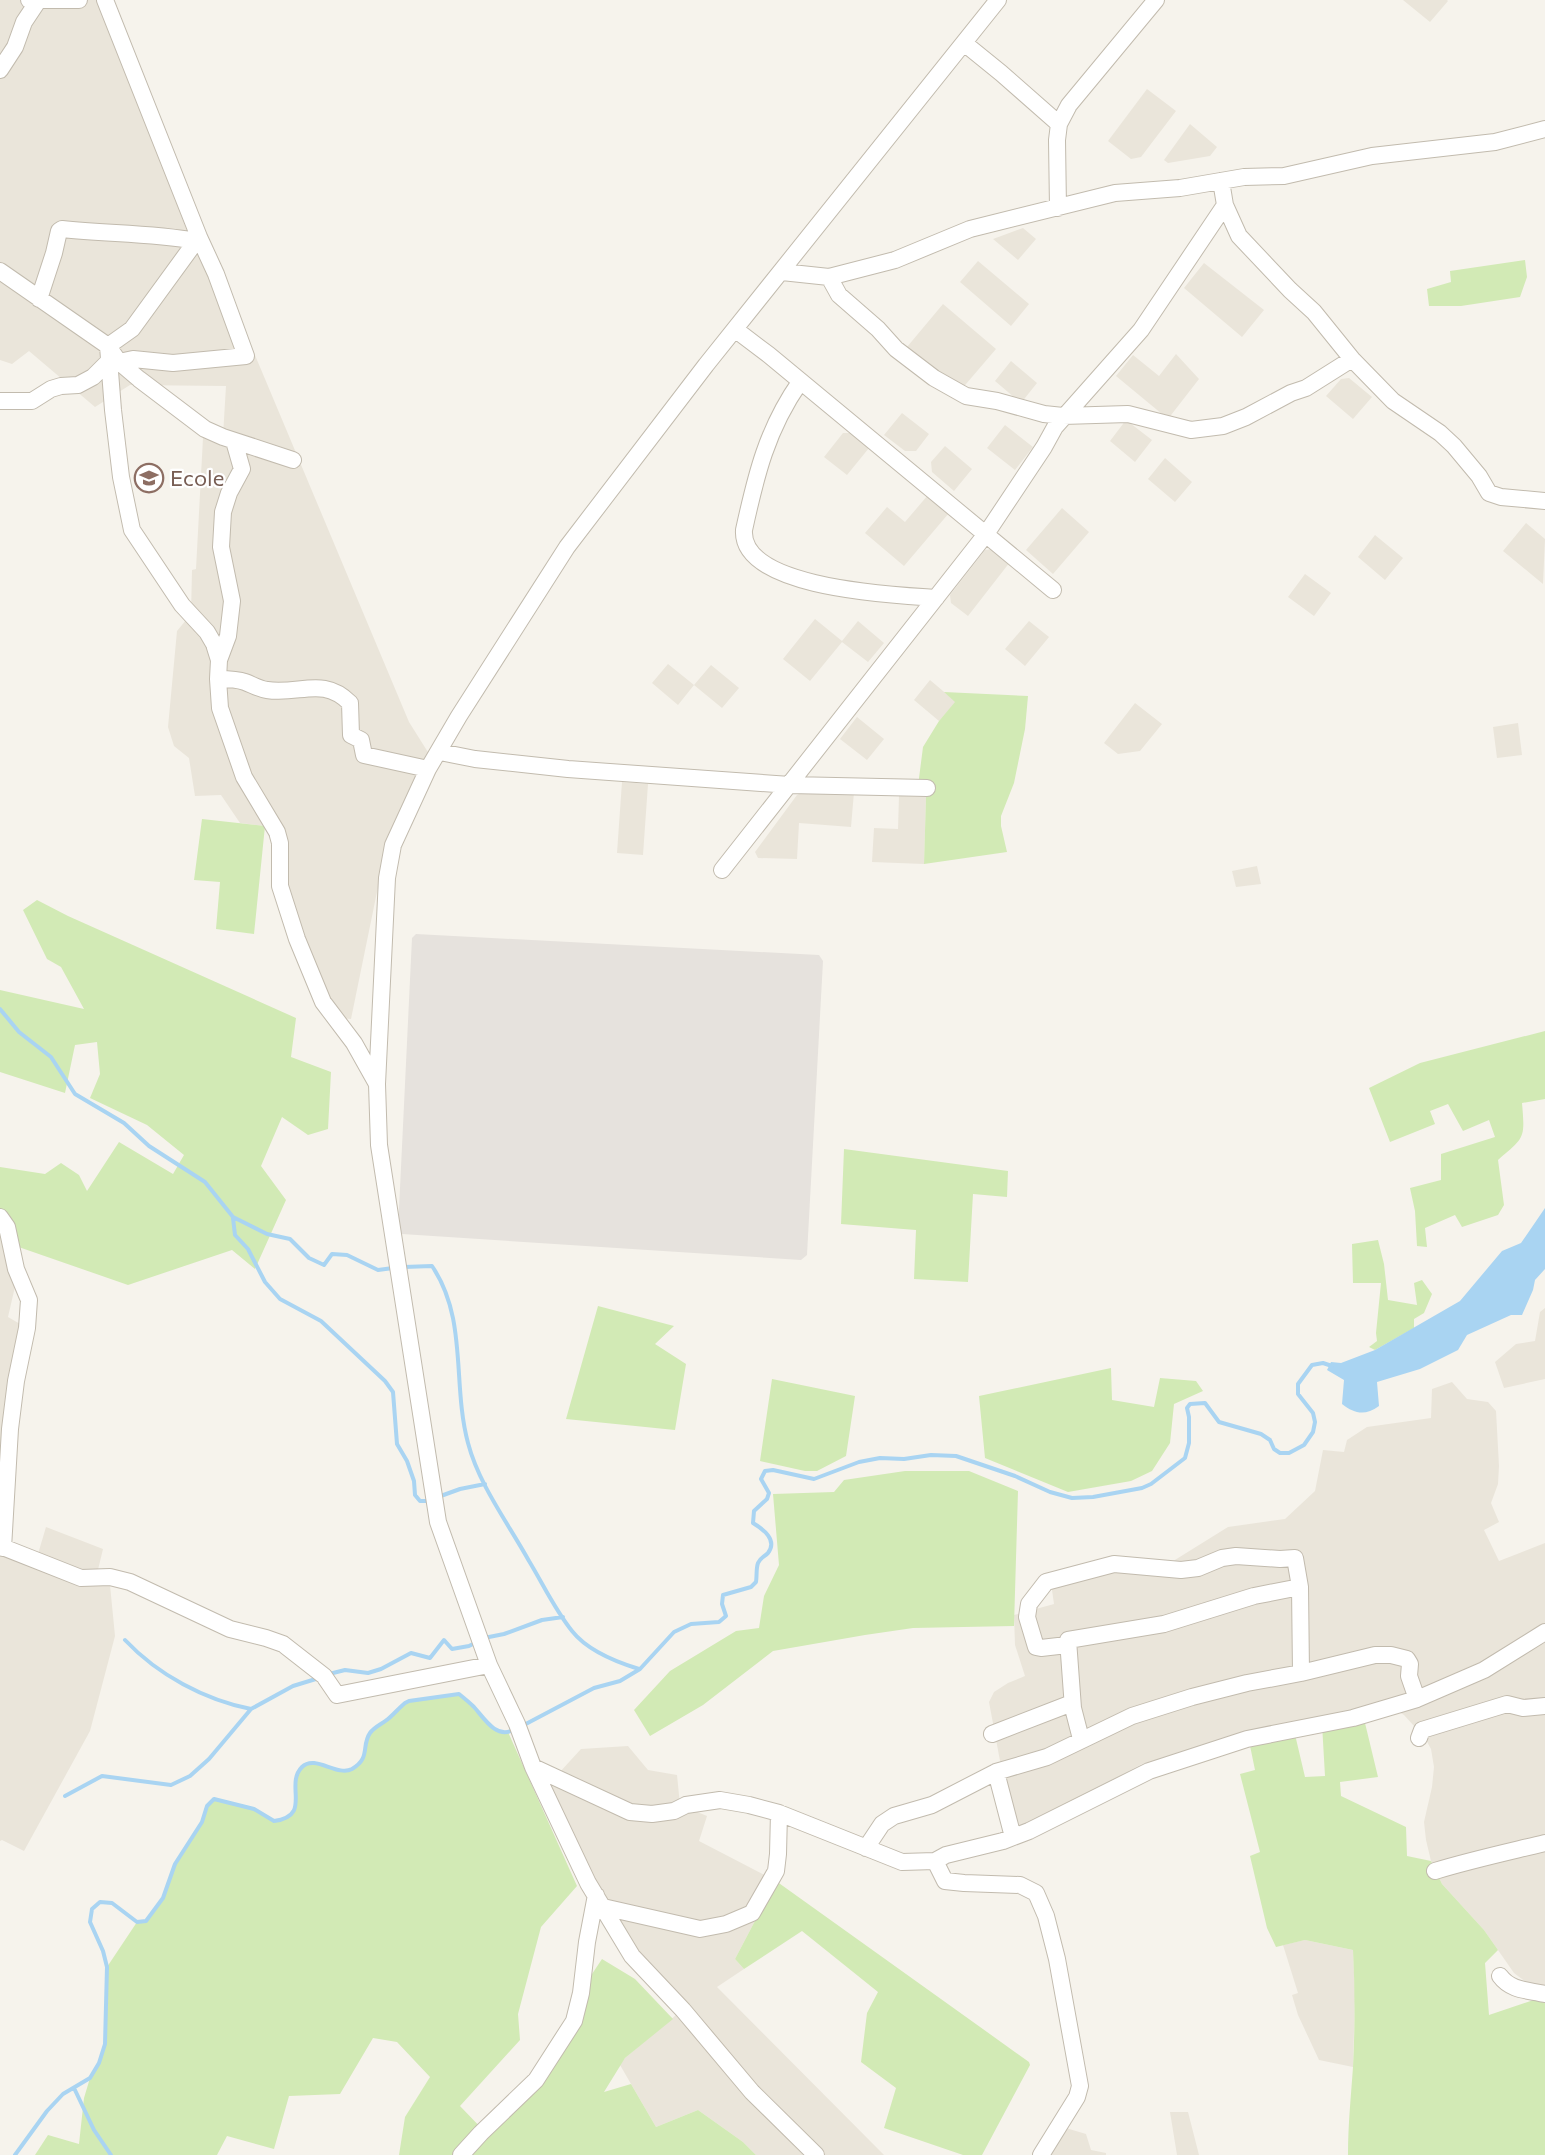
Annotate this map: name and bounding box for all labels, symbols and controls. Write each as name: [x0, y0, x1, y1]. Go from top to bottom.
school or university icon: Ecole: [133, 462, 165, 494]
place label: Ecole: [170, 464, 224, 491]

